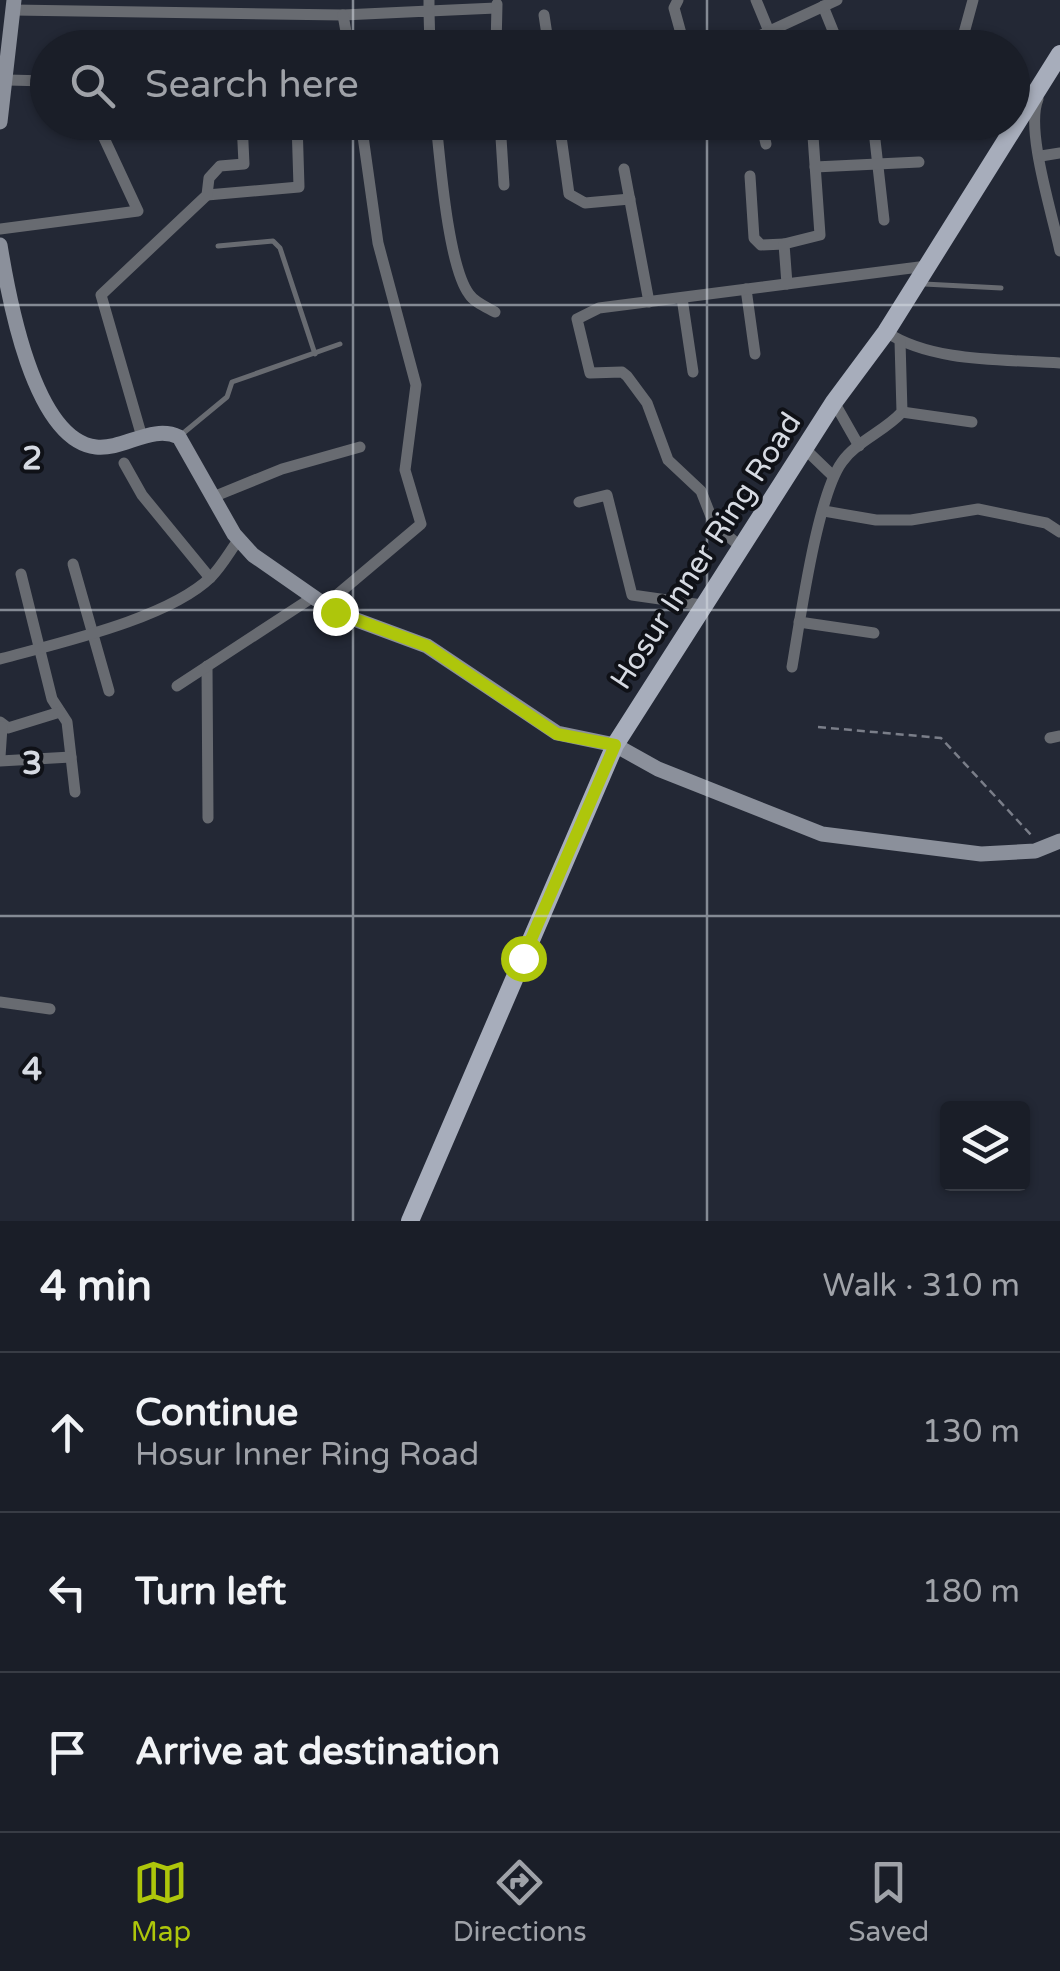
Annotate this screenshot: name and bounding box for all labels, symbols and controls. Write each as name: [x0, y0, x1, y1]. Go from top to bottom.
search box: [30, 30, 1030, 140]
icon: search: [65, 58, 120, 113]
text: Search here: [145, 62, 359, 108]
street label: Hosur Inner Ring Road: [603, 406, 809, 696]
text: 2: [22, 440, 42, 478]
route end: [313, 590, 359, 636]
text: 3: [22, 745, 42, 783]
route start: [501, 936, 547, 982]
text: 4: [22, 1051, 42, 1089]
map controls: [940, 1101, 1030, 1191]
button: layers: [940, 1101, 1030, 1191]
text: 4 min: [40, 1261, 152, 1312]
text: Walk · 310 m: [823, 1267, 1020, 1305]
text: Continue: [135, 1390, 298, 1436]
icon: ahead: [40, 1405, 95, 1460]
text: 130 m: [922, 1413, 1020, 1451]
text: Hosur Inner Ring Road: [135, 1436, 479, 1474]
icon: left: [40, 1565, 95, 1620]
text: Turn left: [135, 1569, 286, 1615]
text: 180 m: [922, 1573, 1020, 1611]
icon: arrive: [40, 1725, 95, 1780]
text: Arrive at destination: [135, 1729, 500, 1775]
tab: Map: [131, 1855, 191, 1949]
tab: Directions: [453, 1855, 587, 1949]
tab: Saved: [848, 1855, 929, 1949]

